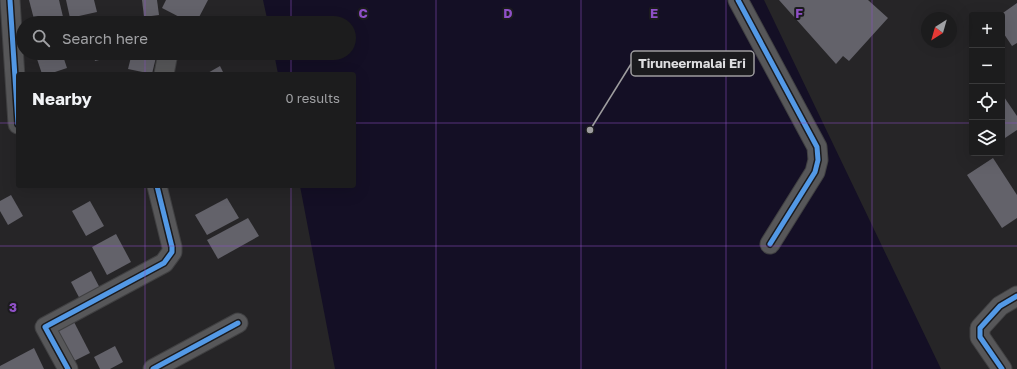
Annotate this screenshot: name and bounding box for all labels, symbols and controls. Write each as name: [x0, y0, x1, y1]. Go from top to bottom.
text: C: [358, 5, 368, 21]
text: D: [503, 5, 513, 21]
text: E: [650, 5, 658, 21]
text: F: [795, 5, 803, 21]
north arrow: [921, 12, 957, 48]
map controls: [969, 12, 1005, 156]
button: +: [969, 12, 1005, 48]
search box: [16, 16, 356, 60]
icon: search: [30, 27, 52, 49]
text: Search here: [62, 29, 148, 47]
button: −: [969, 48, 1005, 84]
callout: Tiruneermalai Eri: [631, 51, 754, 76]
text: Tiruneermalai Eri: [638, 55, 746, 71]
button: locate: [969, 84, 1005, 120]
text: Nearby: [32, 88, 92, 109]
text: 0 results: [285, 90, 340, 106]
button: layers: [969, 120, 1005, 156]
text: 3: [9, 299, 17, 315]

